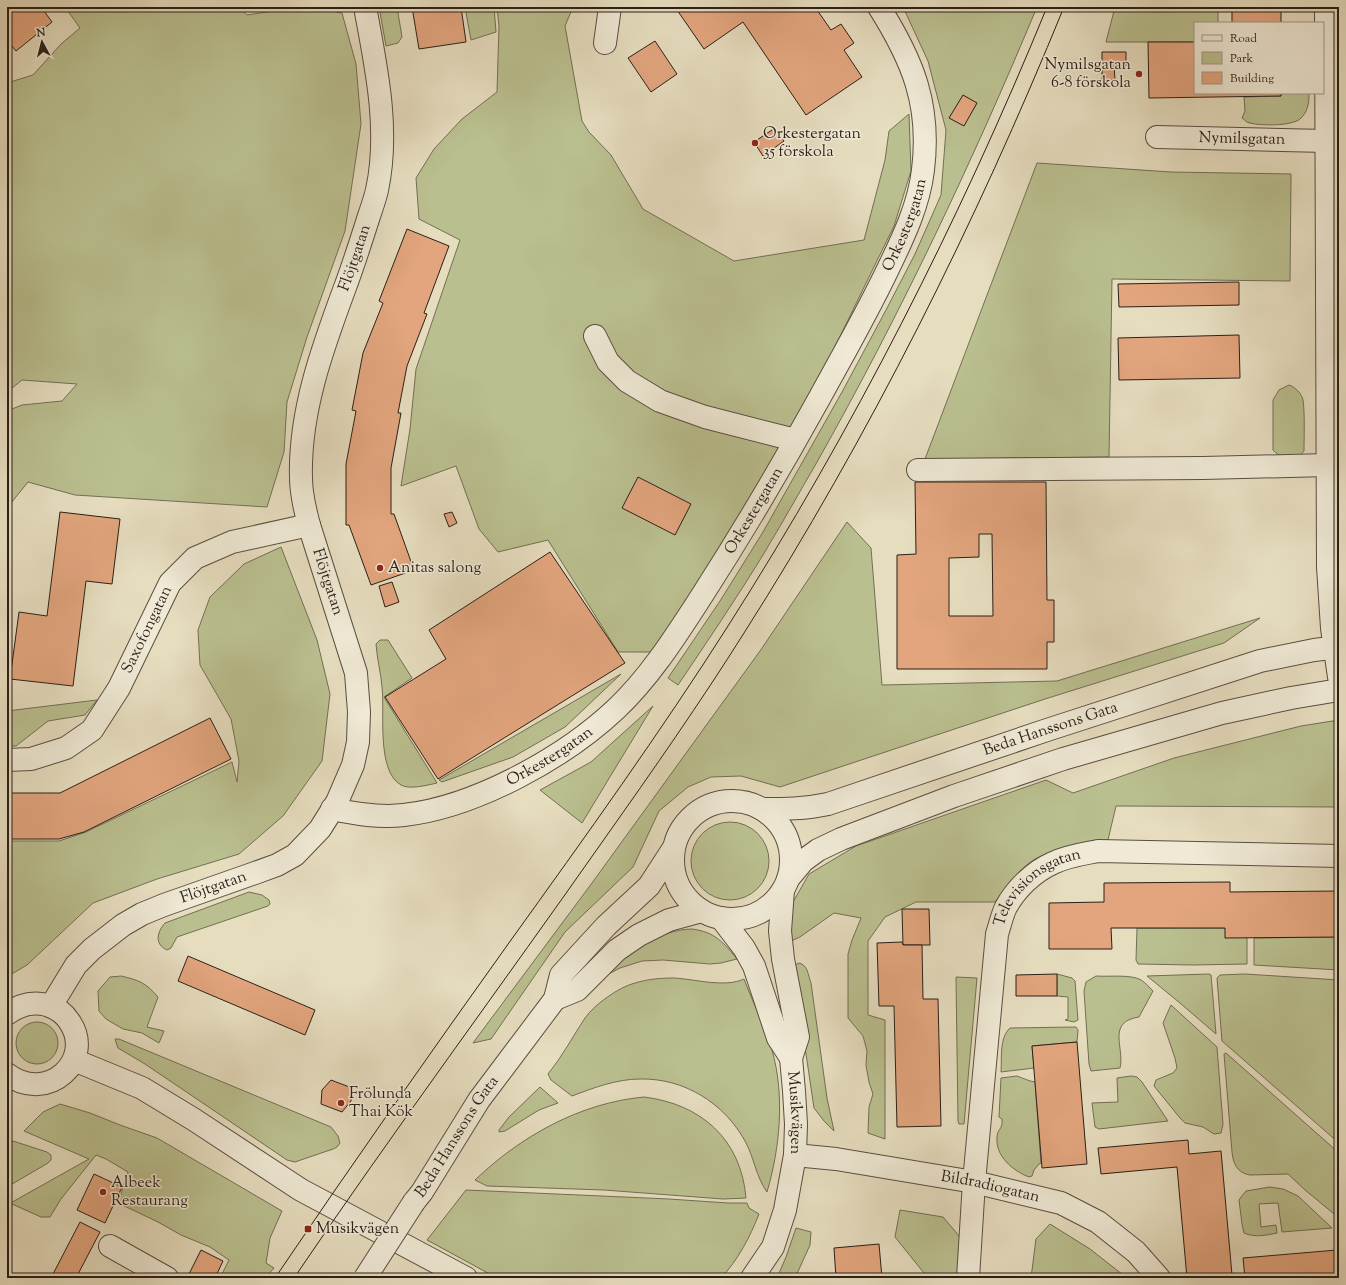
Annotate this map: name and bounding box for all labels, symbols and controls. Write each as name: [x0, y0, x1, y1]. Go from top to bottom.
north arrow: [22, 22, 62, 62]
legend: [1194, 22, 1324, 94]
text: N: [35, 25, 46, 42]
text: Road: [1230, 30, 1257, 48]
text: Park: [1230, 50, 1253, 68]
place label: Nymilsgatan 6-8 förskola: [1044, 54, 1132, 95]
marker: Nymilsgatan 6-8 förskola: [1134, 69, 1144, 79]
text: Building: [1230, 70, 1274, 88]
place label: Orkestergatan 35 förskola: [763, 123, 862, 164]
street label: Nymilsgatan: [1198, 126, 1286, 152]
marker: Orkestergatan 35 förskola: [750, 138, 760, 148]
street label: Orkestergatan: [877, 176, 933, 276]
street label: Flöjtgatan: [333, 221, 377, 295]
street label: Orkestergatan: [719, 463, 789, 559]
street label: Flöjtgatan: [305, 546, 349, 619]
place label: Anitas salong: [388, 557, 481, 580]
marker: Anitas salong: [375, 563, 385, 573]
street label: Saxofongatan: [116, 582, 179, 678]
street label: Beda Hanssons Gata: [980, 696, 1121, 762]
street label: Orkestergatan: [503, 721, 599, 792]
street label: Televisionsgatan: [988, 843, 1084, 929]
street label: Flöjtgatan: [177, 865, 250, 910]
street label: Musikvägen: [781, 1070, 808, 1155]
street label: Beda Hanssons Gata: [410, 1071, 505, 1203]
place label: Frölunda Thai Kök: [349, 1083, 414, 1124]
marker: Frölunda Thai Kök: [336, 1098, 346, 1108]
street label: Bildradiogatan: [939, 1165, 1043, 1209]
place label: Albeek Restaurang: [111, 1172, 188, 1213]
marker: Albeek Restaurang: [98, 1187, 108, 1197]
place label: Musikvägen: [316, 1218, 400, 1241]
marker: Musikvägen: [303, 1224, 313, 1234]

